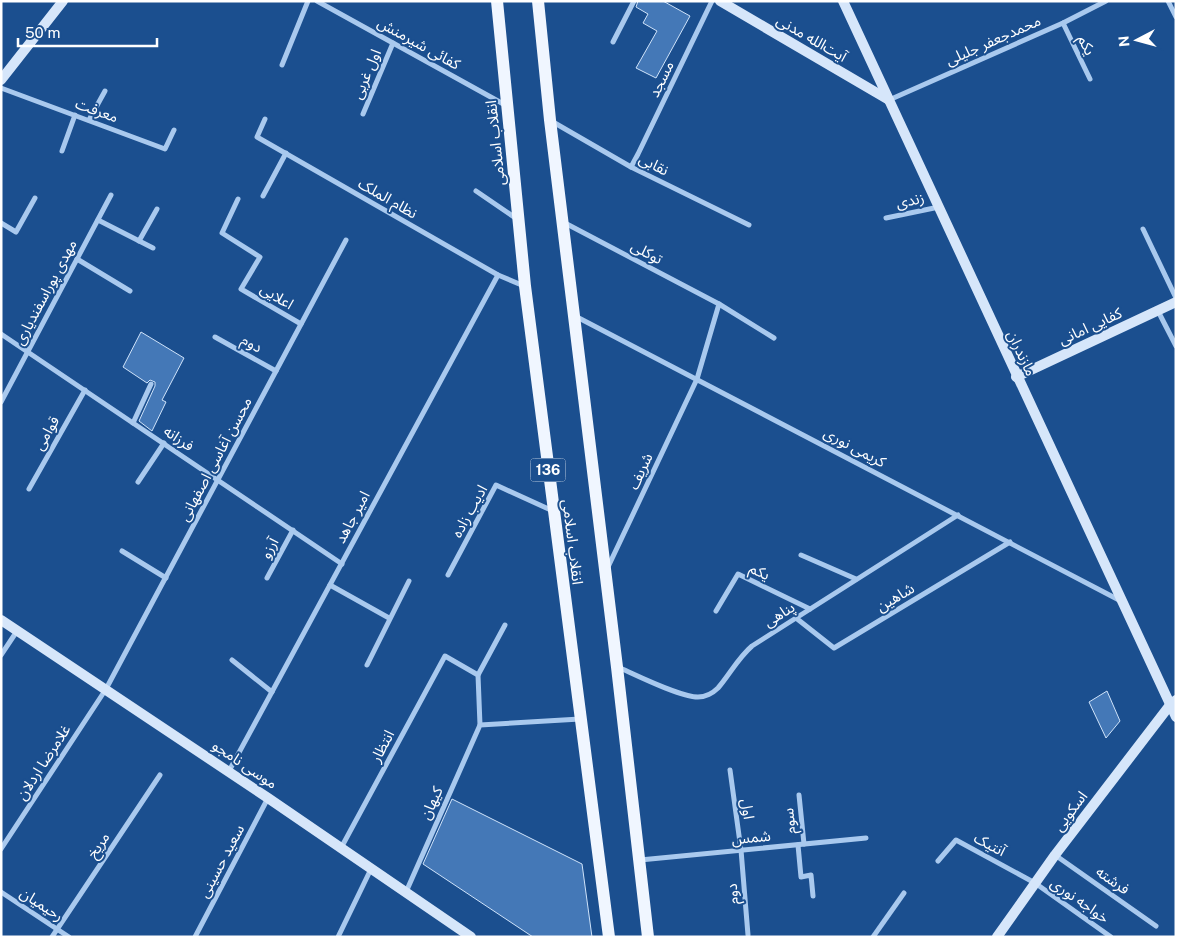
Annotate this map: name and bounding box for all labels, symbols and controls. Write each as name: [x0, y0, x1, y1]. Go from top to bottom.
street label: آیت‌الله مدنی: [773, 11, 851, 66]
street label: محمدجعفر جلیلی: [943, 11, 1044, 69]
street label: کفائی شیرمنش: [374, 13, 464, 74]
scale bar: [18, 15, 156, 47]
north arrow: [1112, 15, 1162, 65]
text: 50 m: [25, 24, 60, 41]
street label: یکم: [1072, 32, 1099, 59]
text: N: [1116, 35, 1133, 48]
street label: اول غربی: [348, 47, 385, 102]
street label: مسجد: [645, 58, 677, 100]
street label: معرفت: [73, 94, 121, 126]
street label: انقلاب اسلامی: [482, 99, 509, 187]
street label: نقابی: [636, 149, 672, 179]
street label: نظام الملک: [354, 174, 420, 224]
street label: زندی: [894, 189, 926, 212]
street label: مهدی پوراسفندیاری: [10, 236, 82, 349]
street label: توکلی: [628, 237, 666, 268]
street label: اعلایی: [257, 280, 297, 313]
street label: کفایی امانی: [1056, 304, 1126, 349]
street label: مازندران: [1003, 328, 1040, 379]
street label: دوم: [237, 330, 265, 358]
street label: محسن آغاسی اصفهانی: [175, 394, 256, 524]
street label: قوامی: [30, 413, 63, 453]
street label: فرزانه: [160, 422, 198, 455]
street label: کریمی نوری: [821, 424, 890, 472]
street label: شریف: [624, 450, 657, 492]
road number: 136: [530, 458, 566, 482]
street label: ادیب زاده: [448, 482, 491, 541]
street label: امیر جاهد: [331, 488, 374, 546]
street label: انقلاب اسلامی: [558, 498, 587, 586]
street label: آرزو: [256, 534, 283, 562]
street label: یکم: [746, 559, 773, 586]
street label: شاهین: [873, 579, 918, 616]
street label: پناهی: [760, 598, 799, 632]
street label: غلامرضا اردلان: [12, 721, 75, 803]
street label: انتظار: [366, 727, 398, 766]
street label: موسی نامجو: [209, 736, 281, 793]
street label: کیهان: [416, 783, 447, 822]
street label: اسکویی: [1050, 788, 1091, 835]
street label: اول: [737, 798, 758, 821]
street label: سوم: [779, 807, 802, 835]
street label: سعید حسینی: [195, 821, 248, 901]
street label: شمس: [730, 826, 772, 849]
street label: مریخ: [83, 829, 116, 863]
street label: آنتیک: [971, 829, 1009, 860]
street label: فرشته: [1092, 862, 1133, 899]
street label: خواجه نوری: [1047, 874, 1113, 927]
street label: دوم: [723, 882, 744, 905]
street label: رحیمیان: [17, 884, 67, 925]

